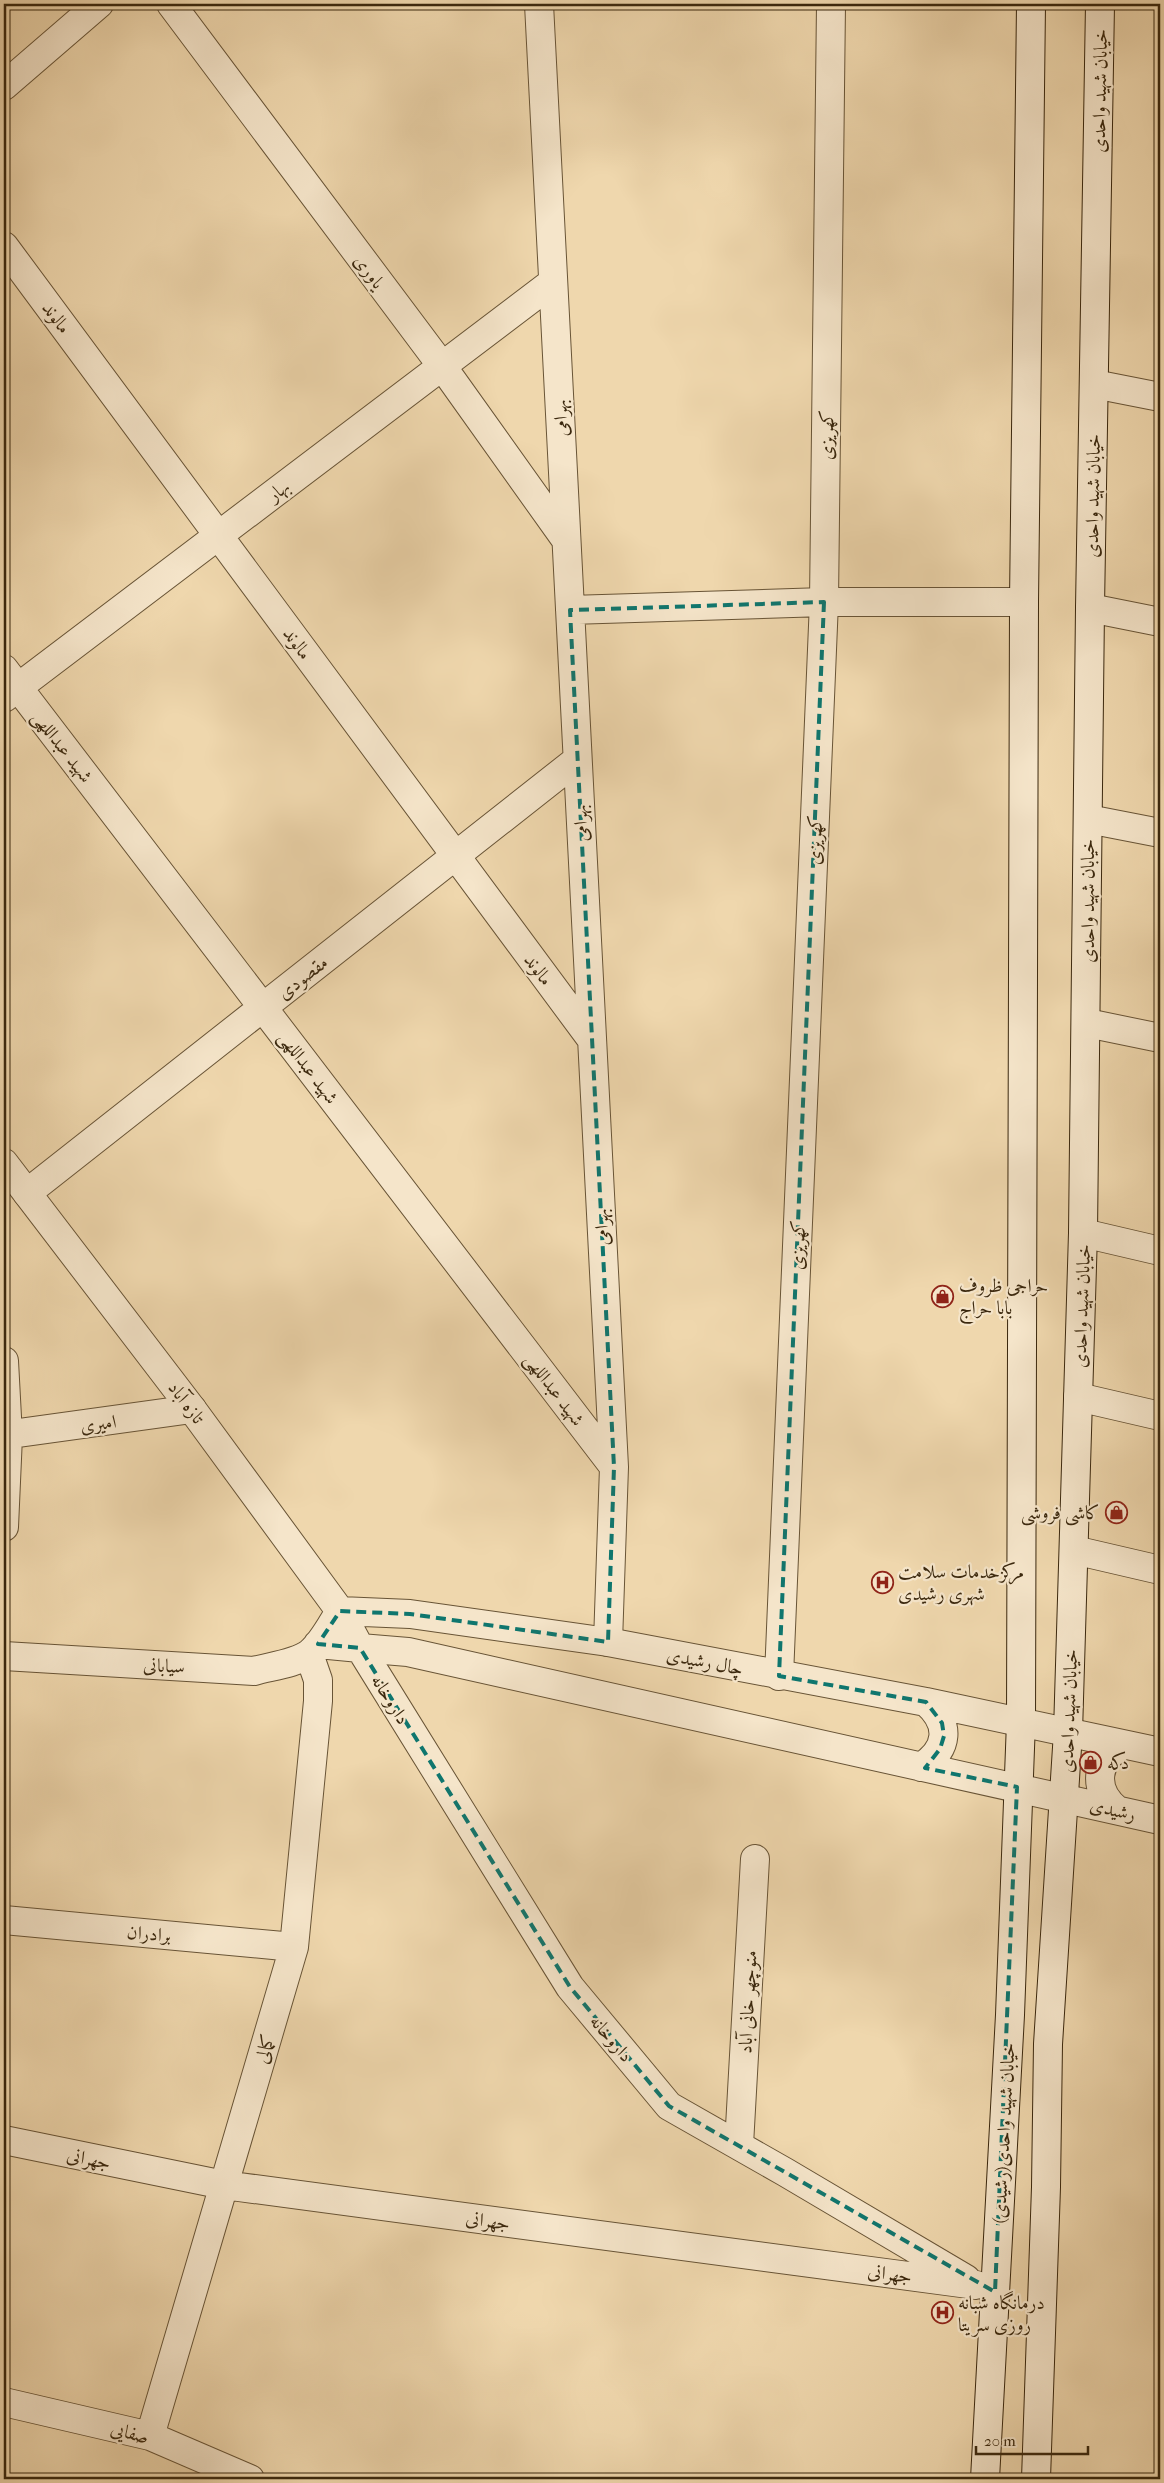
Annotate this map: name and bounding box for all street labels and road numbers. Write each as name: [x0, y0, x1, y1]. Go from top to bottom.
street label: خیابان شهید واحدی: [1088, 29, 1113, 153]
street label: یاوری: [348, 250, 390, 295]
street label: مالوند: [36, 297, 75, 338]
street label: بهرامی: [549, 399, 574, 437]
street label: کهریزی: [816, 410, 839, 460]
street label: خیابان شهید واحدی: [1081, 434, 1106, 558]
street label: بهار: [262, 475, 295, 508]
street label: مالوند: [277, 623, 316, 664]
street label: شهید عبداللهی: [26, 706, 97, 788]
street label: بهرامی: [569, 804, 594, 842]
street label: کهریزی: [803, 815, 828, 865]
street label: خیابان شهید واحدی: [1077, 839, 1100, 963]
street label: مالوند: [518, 949, 557, 990]
street label: مقصودی: [273, 951, 333, 1005]
street label: شهید عبداللهی: [272, 1027, 343, 1110]
street label: بهرامی: [590, 1208, 615, 1246]
street label: کهریزی: [786, 1220, 811, 1270]
street label: خیابان شهید واحدی: [1069, 1244, 1096, 1368]
street label: شهید عبداللهی: [518, 1349, 589, 1432]
street label: تازه آباد: [163, 1377, 209, 1428]
street label: امیری: [79, 1411, 118, 1437]
street label: چال رشیدی: [664, 1644, 745, 1682]
street label: خیابان شهید واحدی: [1056, 1649, 1083, 1773]
street label: سیابانی: [143, 1654, 185, 1678]
street label: داروخانه: [366, 1671, 414, 1728]
street label: رشیدی: [1088, 1794, 1138, 1826]
street label: برادران: [126, 1921, 173, 1947]
street label: منوچهر خانی آباد: [734, 1950, 763, 2054]
street label: داروخانه: [585, 2011, 637, 2067]
street label: کمالی: [250, 2032, 279, 2066]
street label: خیابان شهید واحدی(رشیدی): [988, 2042, 1021, 2224]
street label: جهرانی: [65, 2144, 113, 2175]
street label: جهرانی: [464, 2207, 511, 2236]
street label: جهرانی: [866, 2260, 913, 2289]
street label: صفایی: [108, 2417, 151, 2451]

